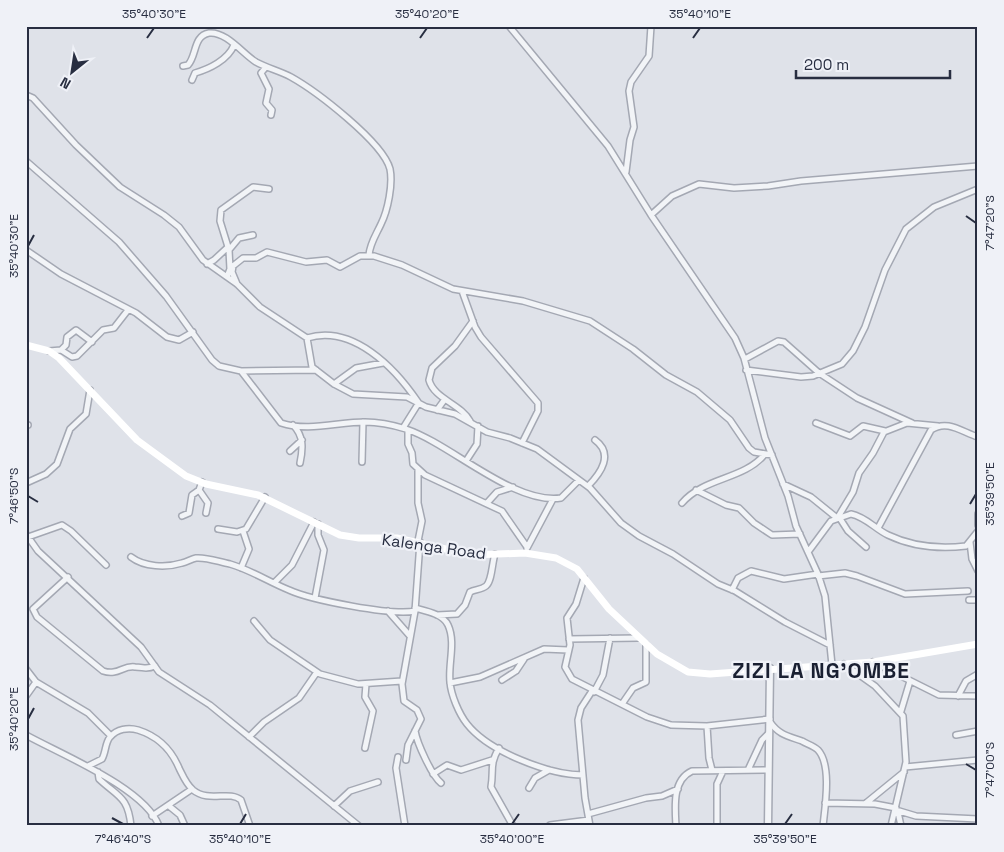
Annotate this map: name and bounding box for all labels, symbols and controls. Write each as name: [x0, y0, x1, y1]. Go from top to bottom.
text: 35°40'30"E: [122, 6, 186, 22]
text: 35°40'20"E: [395, 6, 459, 22]
text: 35°40'10"E: [669, 6, 731, 22]
north arrow: [48, 48, 98, 98]
scale bar: [796, 48, 950, 80]
text: 200 m: [804, 55, 849, 74]
text: N: [57, 73, 74, 93]
text: 7°47'20"S: [982, 195, 998, 251]
text: 35°40'30"E: [6, 214, 22, 278]
text: 35°39'50"E: [982, 462, 998, 526]
text: 7°46'50"S: [6, 468, 22, 524]
street label: Kalenga Road: [380, 529, 487, 564]
district label: ZIZI LA NG'OMBE: [732, 657, 910, 684]
text: 35°40'20"E: [6, 687, 22, 751]
text: 7°47'00"S: [982, 742, 998, 798]
text: 7°46'40"S: [95, 831, 151, 847]
text: 35°40'10"E: [209, 831, 271, 847]
text: 35°40'00"E: [480, 831, 544, 847]
text: 35°39'50"E: [753, 831, 817, 847]

